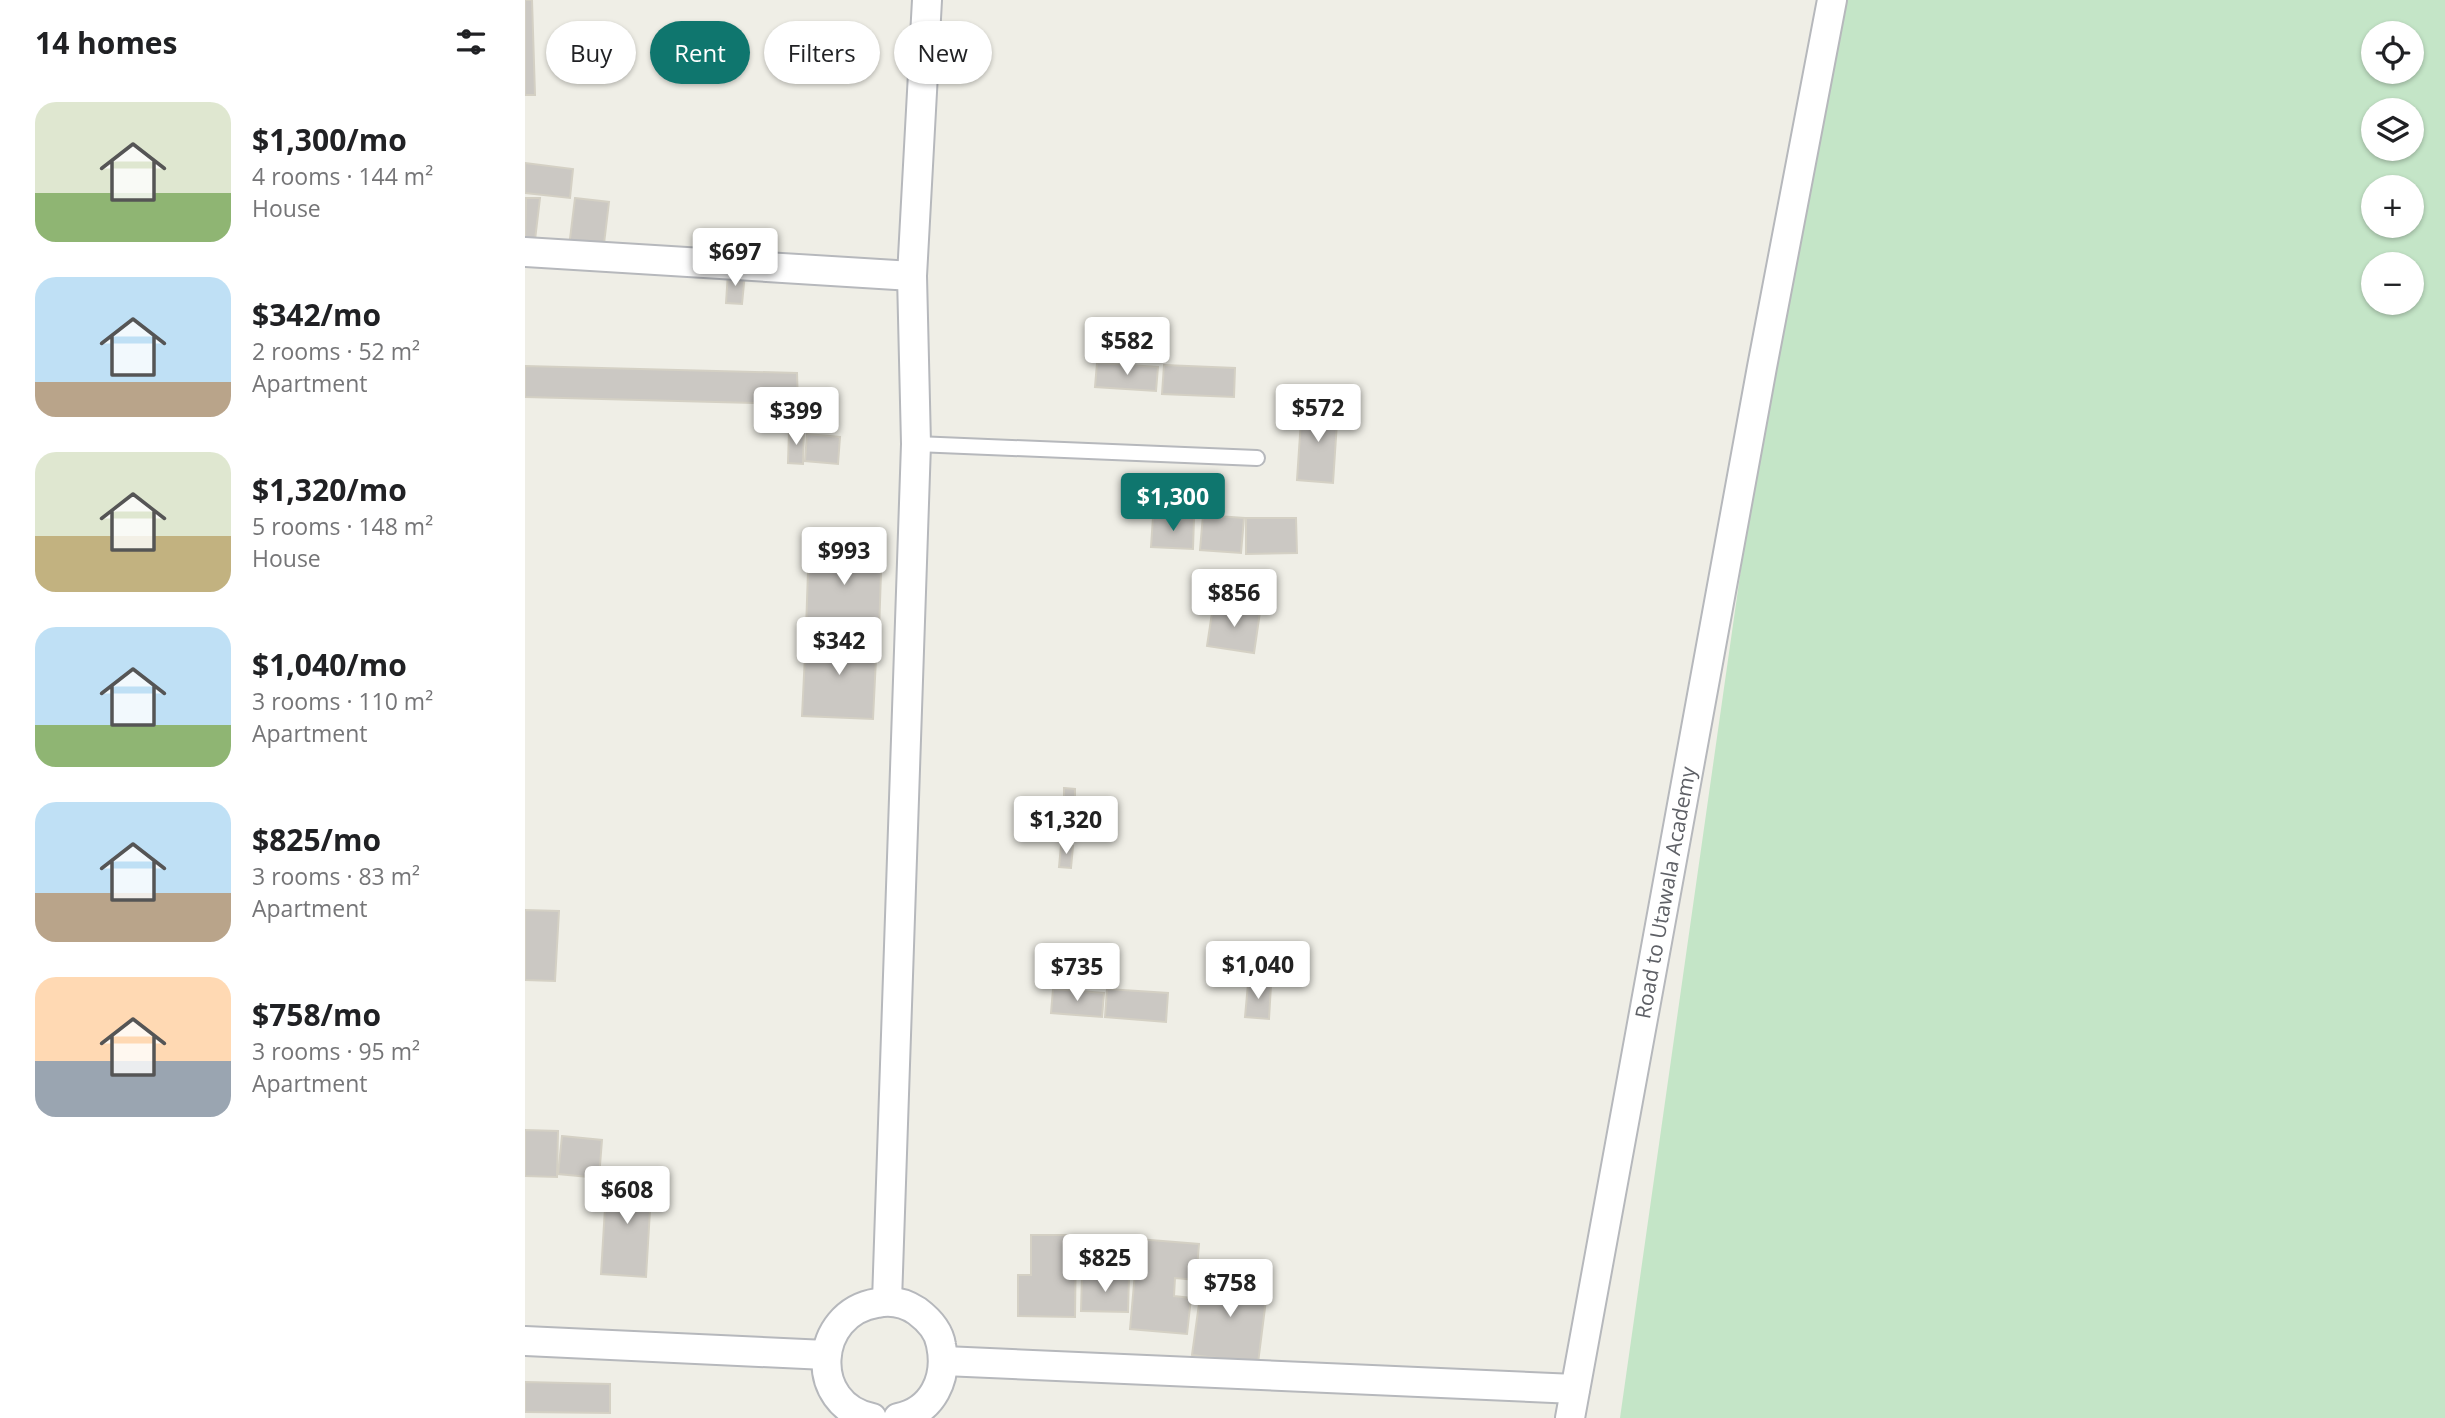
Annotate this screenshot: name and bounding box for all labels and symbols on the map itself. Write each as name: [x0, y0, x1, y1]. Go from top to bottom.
pin: $697: [694, 229, 776, 288]
pin: $582: [1086, 318, 1168, 377]
pin: $572: [1277, 384, 1359, 444]
pin: $399: [755, 388, 837, 447]
pin: $1,300: [1116, 474, 1230, 533]
pin: $993: [803, 528, 885, 587]
pin: $856: [1193, 570, 1275, 629]
pin: $342: [798, 618, 880, 677]
street label: Road to Utawala Academy: [1628, 764, 1702, 1021]
pin: $1,320: [1009, 796, 1123, 856]
pin: $1,040: [1201, 942, 1315, 1001]
pin: $735: [1036, 944, 1118, 1003]
pin: $608: [586, 1166, 668, 1226]
pin: $825: [1064, 1234, 1146, 1294]
pin: $758: [1189, 1260, 1271, 1319]

